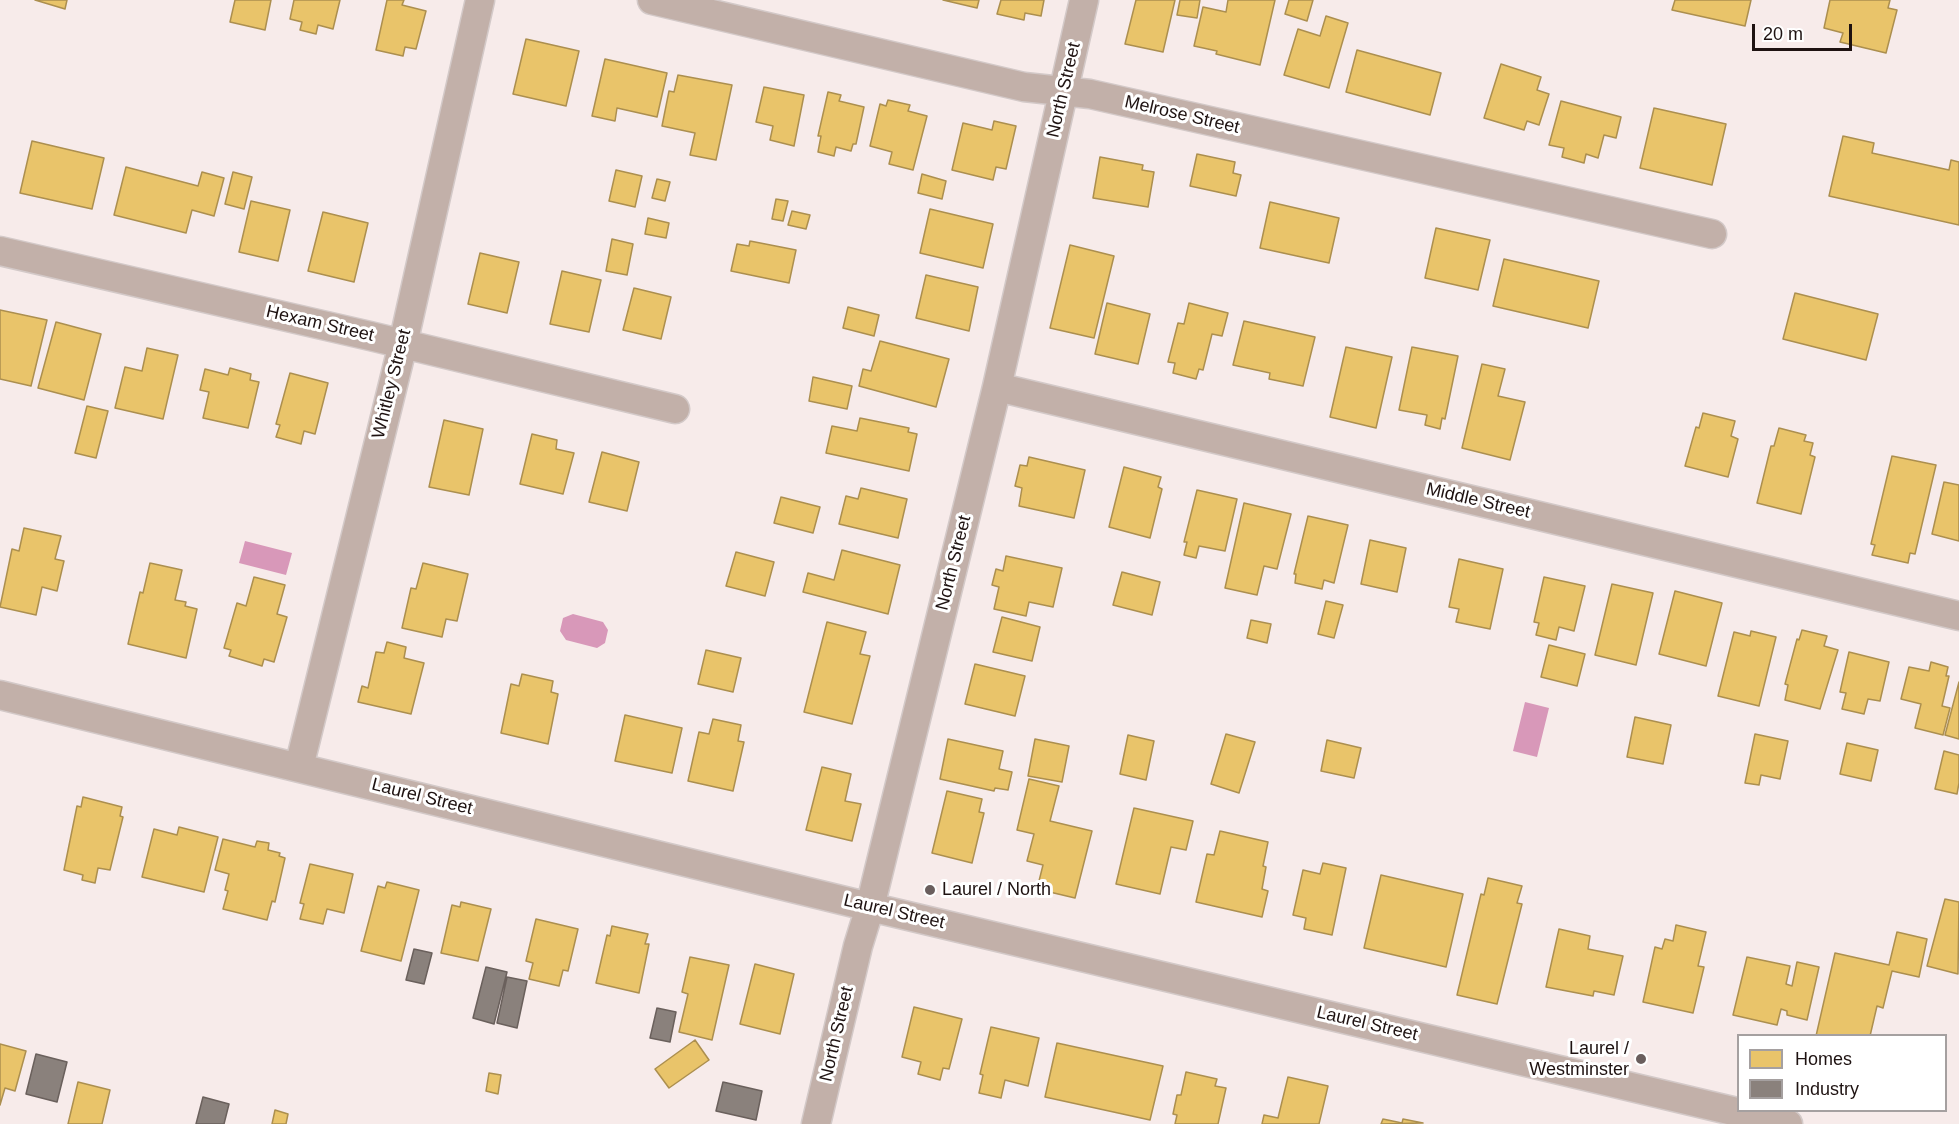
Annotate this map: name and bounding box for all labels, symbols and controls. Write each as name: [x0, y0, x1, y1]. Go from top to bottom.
scale bar: [1755, 12, 1856, 50]
text: 20 m: [1763, 24, 1803, 44]
street label: North Street: [1043, 40, 1085, 140]
street label: Melrose Street: [1123, 91, 1241, 139]
street label: Hexam Street: [264, 301, 376, 347]
street label: Whitley Street: [368, 327, 416, 441]
street label: Middle Street: [1424, 479, 1532, 523]
street label: North Street: [932, 513, 976, 613]
street label: Laurel Street: [369, 774, 475, 820]
place label: Laurel / North: [942, 879, 1051, 901]
marker: Laurel / North: [923, 883, 937, 897]
street label: Laurel Street: [841, 890, 947, 934]
street label: North Street: [816, 984, 858, 1084]
street label: Laurel Street: [1314, 1002, 1420, 1046]
legend: [1737, 1034, 1947, 1112]
place label: Laurel / Westminster: [1529, 1038, 1629, 1080]
text: Homes: [1795, 1049, 1852, 1069]
marker: Laurel / Westminster: [1634, 1052, 1648, 1066]
text: Industry: [1795, 1079, 1859, 1099]

